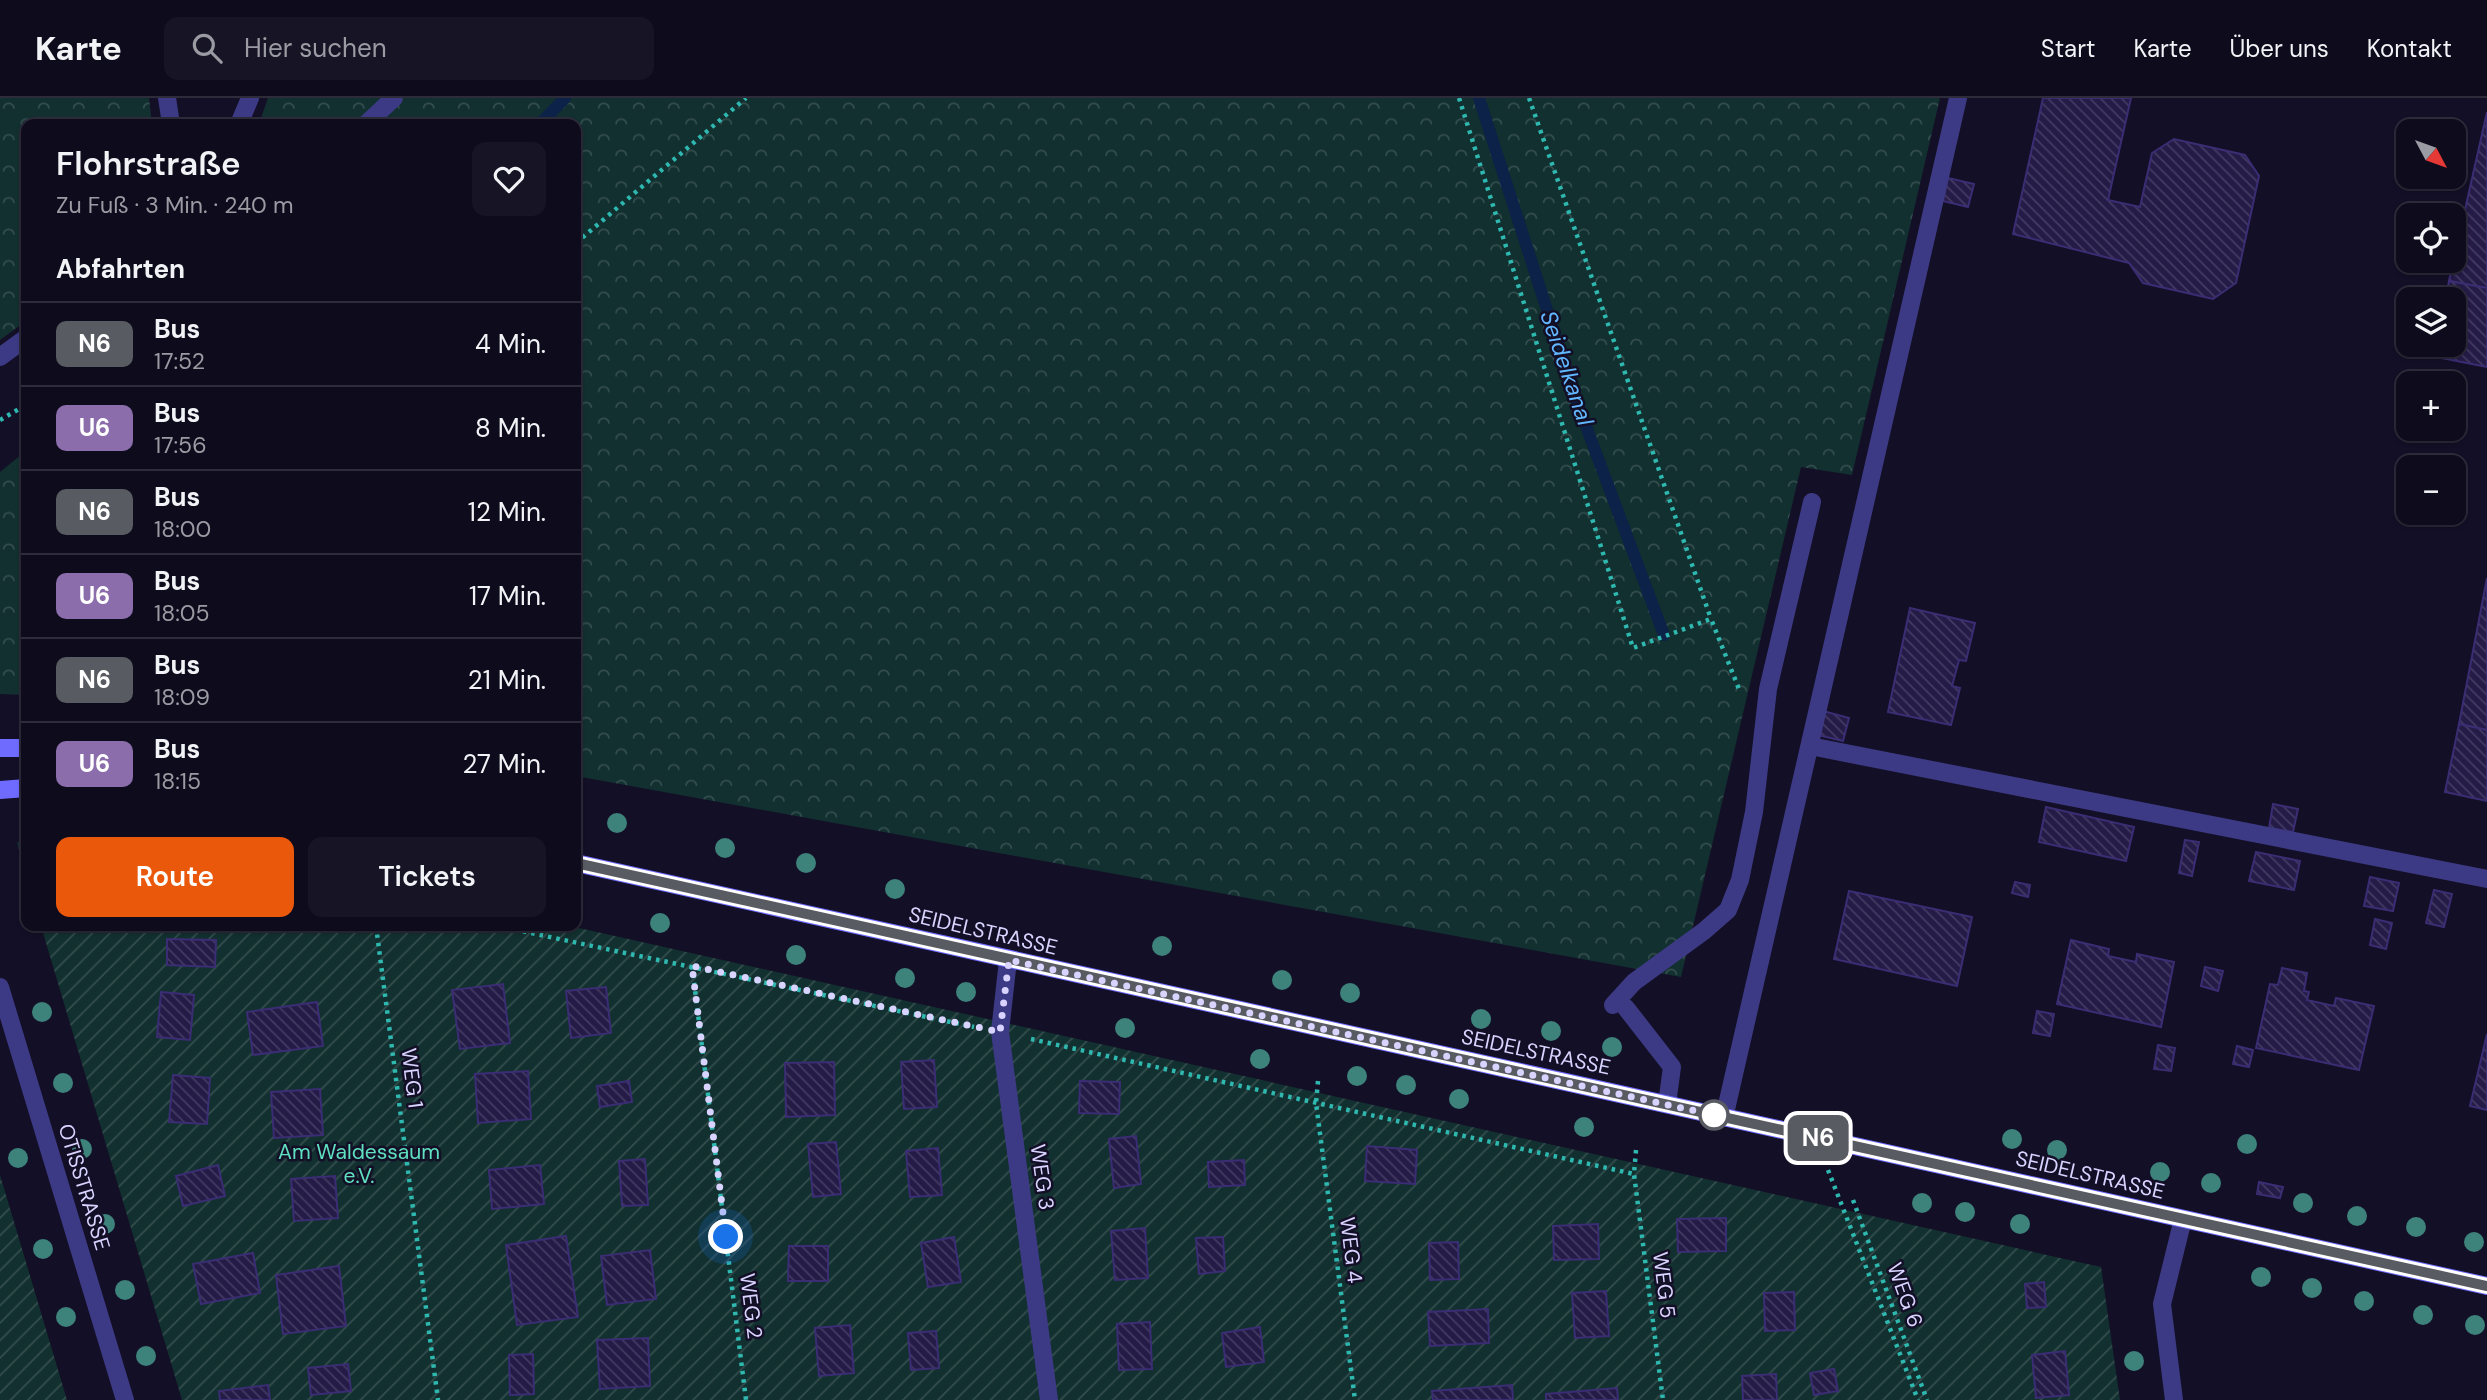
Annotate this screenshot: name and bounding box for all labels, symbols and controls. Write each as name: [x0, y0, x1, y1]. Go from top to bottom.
search box: [164, 17, 654, 80]
text: Karte: [35, 27, 122, 70]
icon: search: [188, 29, 226, 67]
text: Hier suchen: [244, 31, 387, 65]
text: Start: [2041, 33, 2095, 64]
text: Karte: [2133, 33, 2192, 64]
text: Über uns: [2230, 33, 2329, 64]
text: Kontakt: [2367, 33, 2452, 64]
north arrow: [2396, 119, 2466, 189]
map controls: [2396, 119, 2466, 525]
text: Flohrstraße: [56, 142, 240, 185]
button: heart: [472, 142, 546, 216]
text: Zu Fuß · 3 Min. · 240 m: [56, 190, 293, 220]
button: locate: [2396, 203, 2466, 273]
text: Abfahrten: [56, 252, 185, 286]
button: layers: [2396, 287, 2466, 357]
water label: Seidelkanal: [1533, 307, 1601, 430]
text: Bus: [154, 312, 200, 346]
text: 4 Min.: [475, 327, 546, 361]
text: N6: [78, 328, 111, 359]
text: 17:52: [154, 346, 205, 376]
button: +: [2396, 371, 2466, 441]
text: Bus: [154, 396, 200, 430]
text: 8 Min.: [475, 411, 546, 445]
text: U6: [79, 412, 110, 443]
text: 17:56: [154, 430, 207, 460]
button: −: [2396, 455, 2466, 525]
text: Bus: [154, 480, 200, 514]
text: 12 Min.: [468, 495, 546, 529]
text: N6: [78, 496, 111, 527]
text: 18:00: [154, 514, 211, 544]
text: Bus: [154, 564, 200, 598]
text: 17 Min.: [469, 579, 546, 613]
text: U6: [79, 580, 110, 611]
text: 18:05: [154, 598, 210, 628]
text: Bus: [154, 648, 200, 682]
text: 21 Min.: [468, 663, 546, 697]
text: N6: [78, 664, 111, 695]
text: 18:09: [154, 682, 210, 712]
text: Bus: [154, 732, 200, 766]
text: 27 Min.: [462, 747, 546, 781]
text: U6: [79, 748, 110, 779]
text: 18:15: [154, 766, 201, 796]
button: Route: [56, 837, 294, 917]
button: Tickets: [308, 837, 546, 917]
street label: SEIDELSTRASSE: [906, 900, 1060, 962]
street label: SEIDELSTRASSE: [1459, 1023, 1613, 1081]
street label: WEG 1: [394, 1046, 430, 1110]
unlabelled marker: [1699, 1100, 1729, 1130]
line badge: N6: [1786, 1115, 1850, 1161]
street label: OTISSTRASSE: [52, 1120, 116, 1254]
text: N6: [1802, 1122, 1834, 1153]
park label: Am Waldessaum e.V.: [278, 1138, 440, 1190]
street label: WEG 3: [1024, 1142, 1060, 1212]
street label: SEIDELSTRASSE: [2013, 1144, 2167, 1206]
street label: WEG 4: [1333, 1215, 1369, 1285]
your location: [708, 1219, 743, 1254]
street label: WEG 5: [1646, 1250, 1682, 1320]
street label: WEG 6: [1880, 1259, 1930, 1331]
street label: WEG 2: [733, 1272, 769, 1340]

